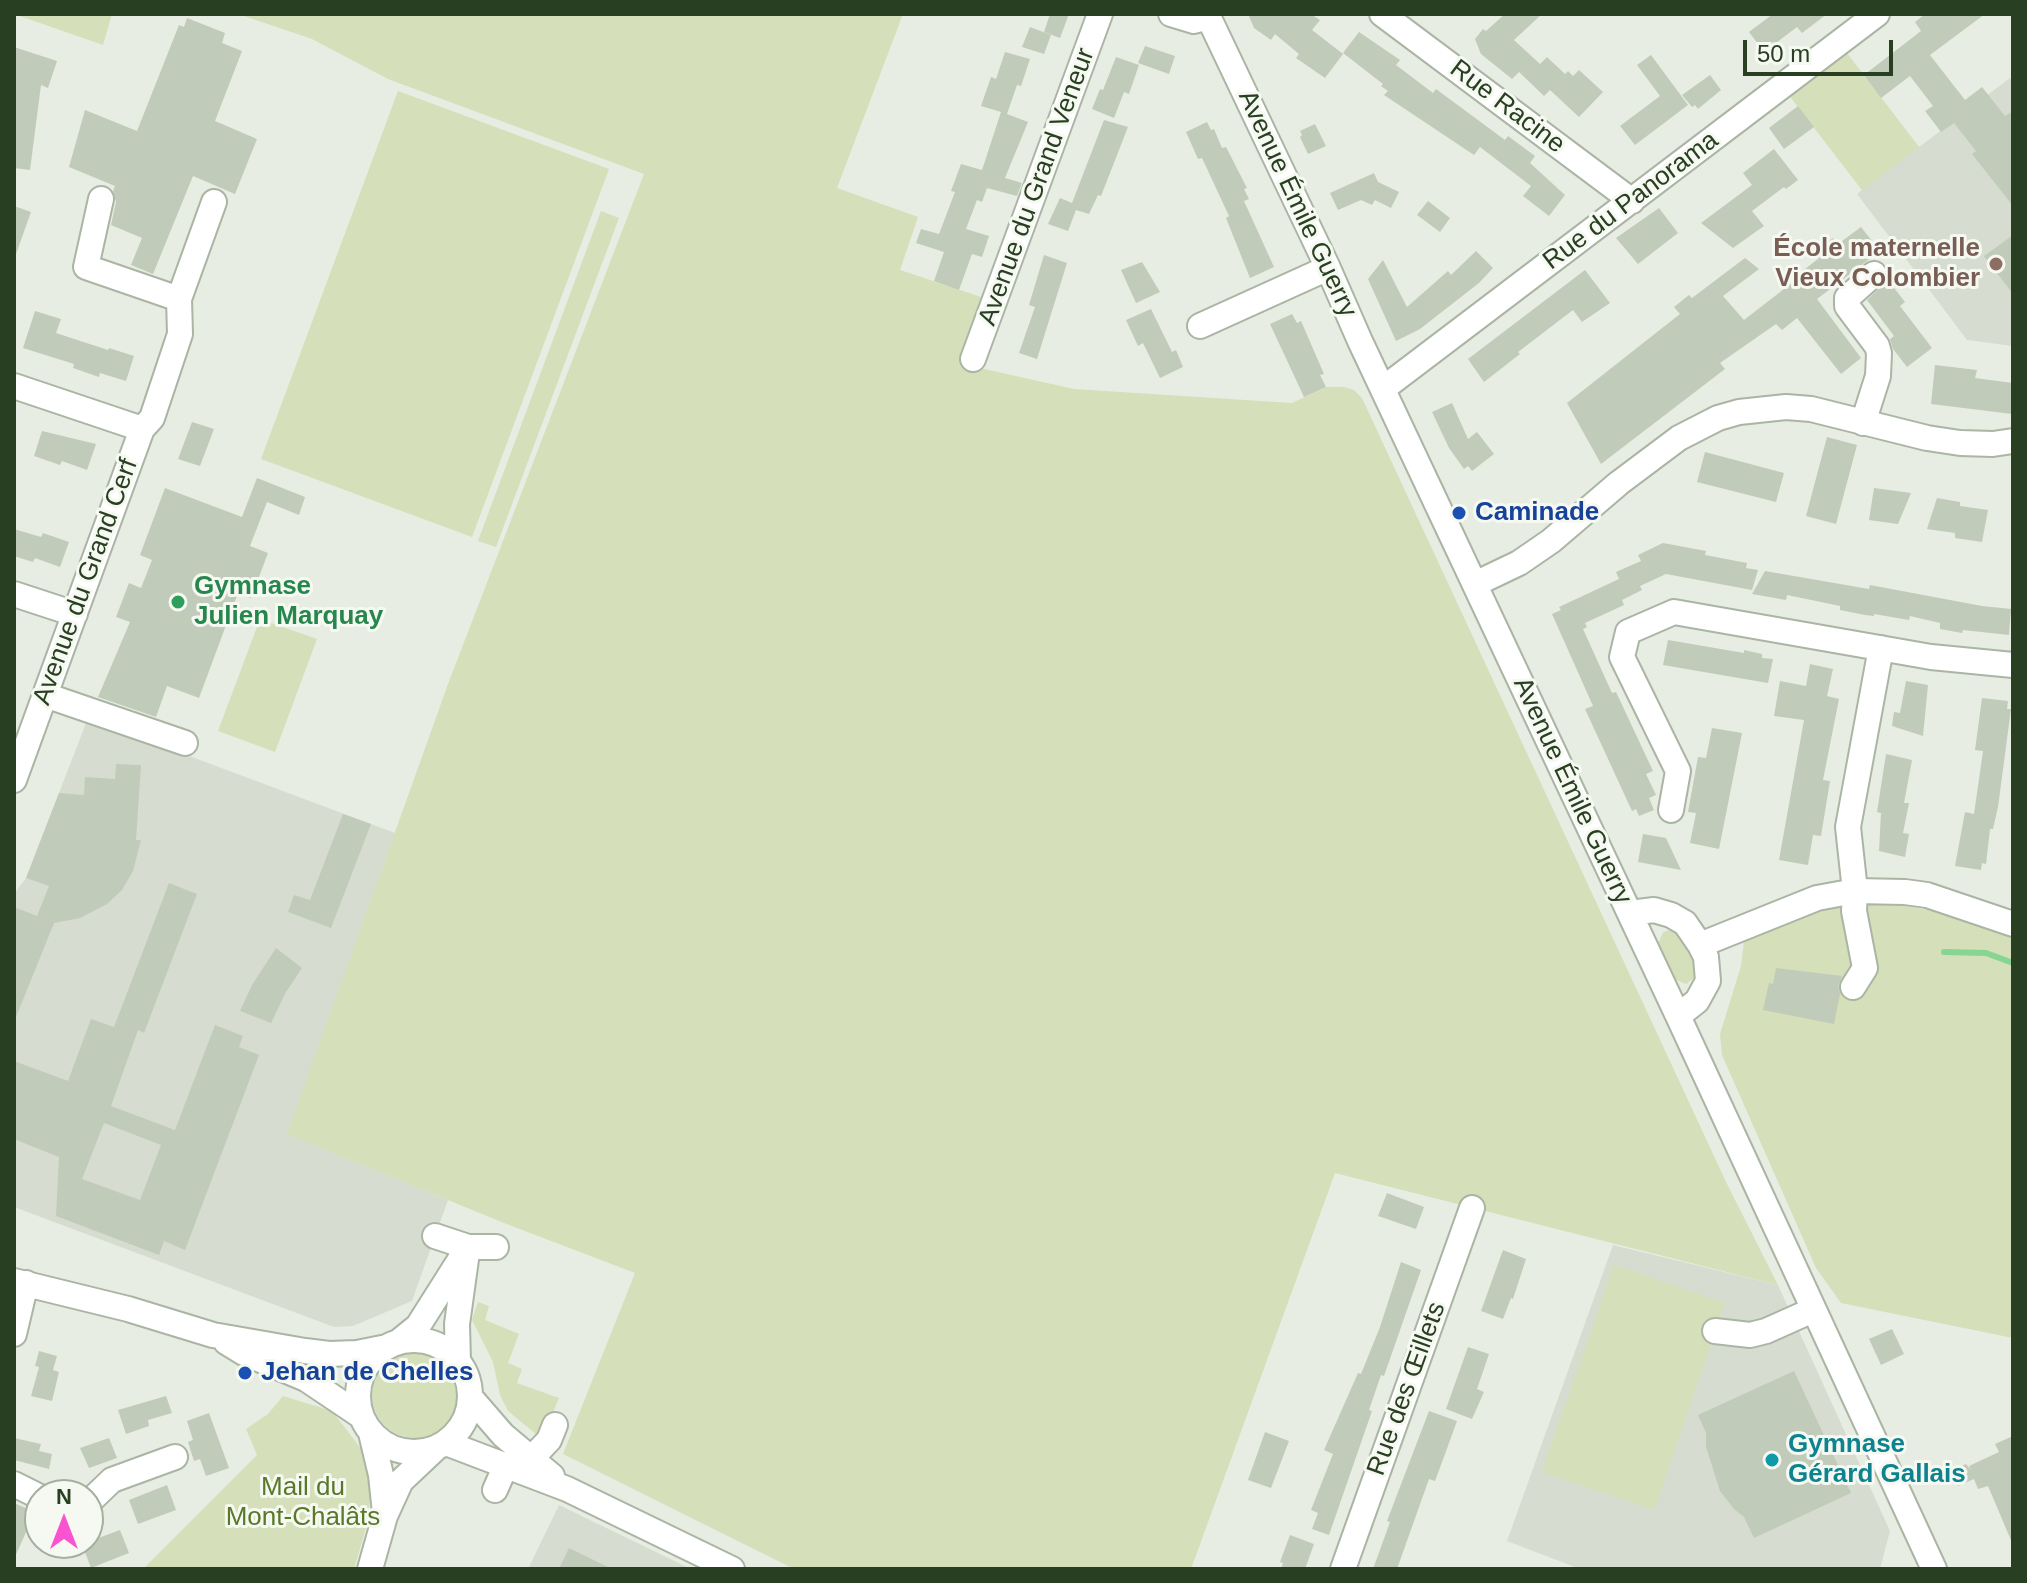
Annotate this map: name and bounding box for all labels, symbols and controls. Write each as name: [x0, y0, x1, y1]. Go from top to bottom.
scale bar: [1747, 24, 1897, 74]
text: 50 m: [1757, 40, 1810, 67]
street label: Avenue du Grand Veneur: [972, 44, 1102, 330]
street label: Rue Racine: [1443, 54, 1571, 160]
street label: Avenue Émile Guerry: [1231, 86, 1363, 322]
street label: Rue du Panorama: [1537, 125, 1725, 277]
place label: École maternelle Vieux Colombier: [1773, 233, 1980, 294]
marker: École maternelle Vieux Colombier: [1987, 255, 2005, 273]
street label: Avenue du Grand Cerf: [27, 455, 145, 709]
place label: Caminade: [1475, 497, 1599, 529]
marker: Caminade: [1450, 504, 1468, 522]
place label: Gymnase Julien Marquay: [194, 571, 383, 632]
marker: Gymnase Julien Marquay: [169, 593, 187, 611]
street label: Avenue Émile Guerry: [1506, 673, 1638, 909]
street label: Rue des Œillets: [1361, 1298, 1453, 1480]
place label: Jehan de Chelles: [261, 1357, 473, 1389]
marker: Jehan de Chelles: [236, 1364, 254, 1382]
place label: Gymnase Gérard Gallais: [1788, 1429, 1966, 1490]
marker: Gymnase Gérard Gallais: [1763, 1451, 1781, 1469]
park label: Mail du Mont-Chalâts: [226, 1472, 380, 1534]
north arrow: [24, 1479, 104, 1559]
text: N: [56, 1484, 72, 1509]

